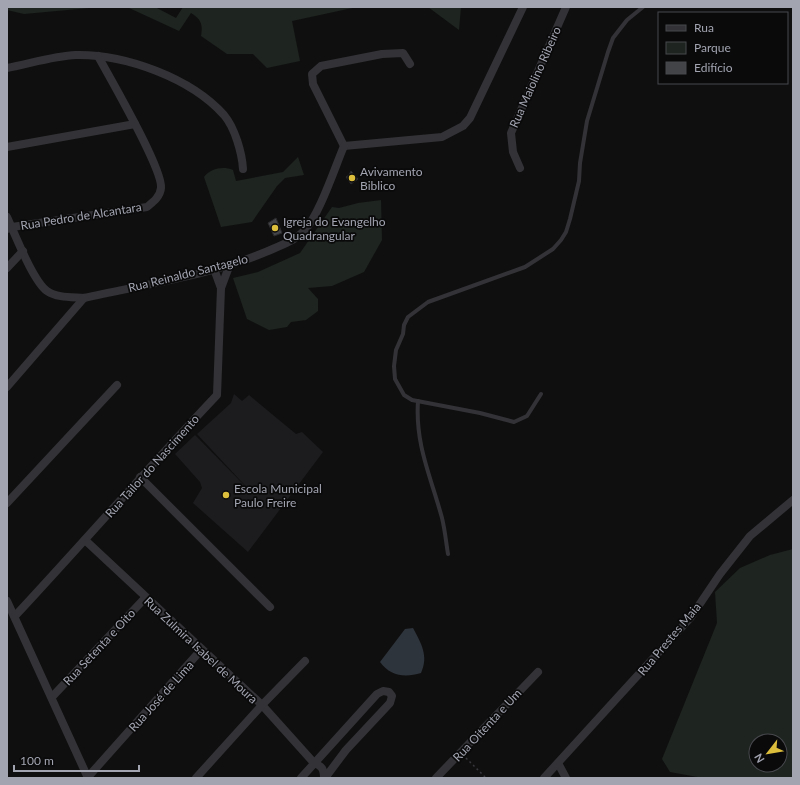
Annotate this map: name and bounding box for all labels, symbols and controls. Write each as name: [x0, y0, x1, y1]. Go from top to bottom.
legend: [658, 12, 788, 84]
text: Rua: [694, 20, 714, 35]
street label: Rua Maiolino Ribeiro: [506, 24, 564, 130]
text: Parque: [694, 40, 731, 55]
text: Edifício: [694, 60, 733, 75]
place label: Avivamento Biblico: [360, 164, 423, 193]
marker: Avivamento Biblico: [347, 173, 357, 183]
street label: Rua Pedro de Alcantara: [19, 199, 143, 233]
place label: Igreja do Evangelho Quadrangular: [283, 214, 386, 243]
marker: Igreja do Evangelho Quadrangular: [270, 223, 280, 233]
street label: Rua Reinaldo Santagelo: [127, 251, 250, 295]
street label: Rua Tailor do Nascimento: [102, 411, 202, 521]
place label: Escola Municipal Paulo Freire: [234, 481, 322, 510]
marker: Escola Municipal Paulo Freire: [221, 490, 231, 500]
street label: Rua Zulmira Isabel de Moura: [141, 593, 261, 707]
street label: Rua Prestes Maia: [634, 600, 704, 678]
street label: Rua Setenta e Oito: [60, 605, 138, 688]
street label: Rua José de Lima: [125, 658, 197, 734]
street label: Rua Oitenta e Um: [450, 685, 525, 764]
north arrow: [748, 733, 788, 773]
scale bar: [14, 747, 139, 773]
text: N: [751, 751, 767, 765]
text: 100 m: [20, 753, 54, 768]

